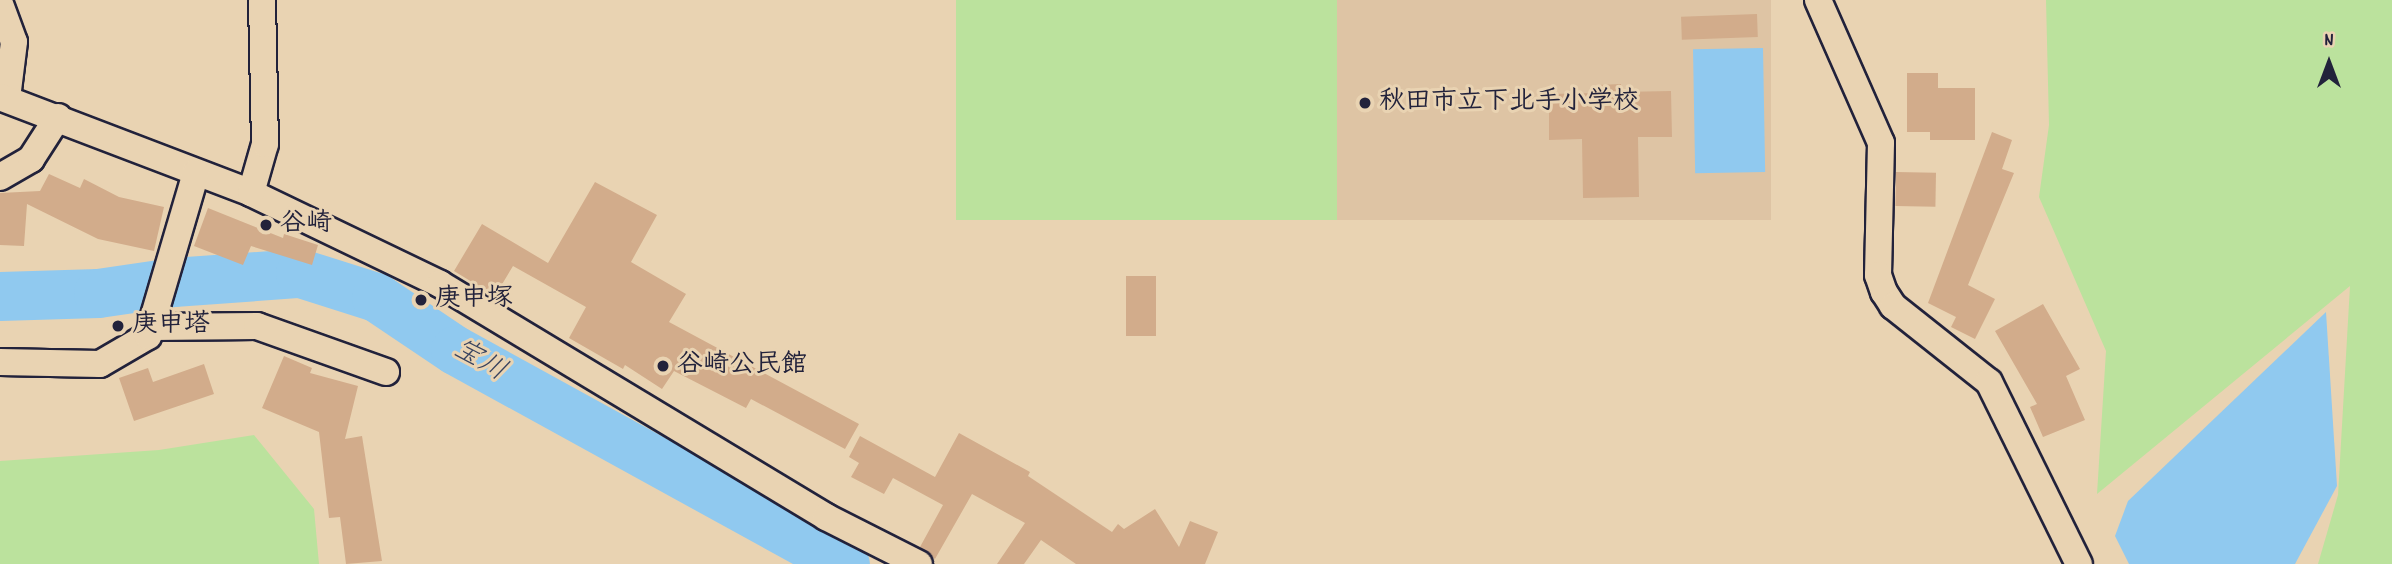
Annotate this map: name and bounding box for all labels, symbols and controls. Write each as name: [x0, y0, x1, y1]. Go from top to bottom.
north arrow: [2294, 28, 2364, 98]
text: N: [2324, 28, 2334, 55]
place label: 秋田市立下北手小学校: [1379, 87, 1639, 119]
marker: 秋田市立下北手小学校: [1357, 95, 1373, 111]
place label: 谷崎: [280, 209, 332, 241]
marker: 谷崎: [258, 217, 274, 233]
place label: 庚申塚: [435, 284, 513, 316]
marker: 庚申塚: [413, 292, 429, 308]
place label: 庚申塔: [132, 310, 210, 342]
marker: 庚申塔: [110, 318, 126, 334]
water label: 宝川: [446, 333, 512, 391]
place label: 谷崎公民館: [677, 350, 807, 382]
marker: 谷崎公民館: [655, 358, 671, 374]

